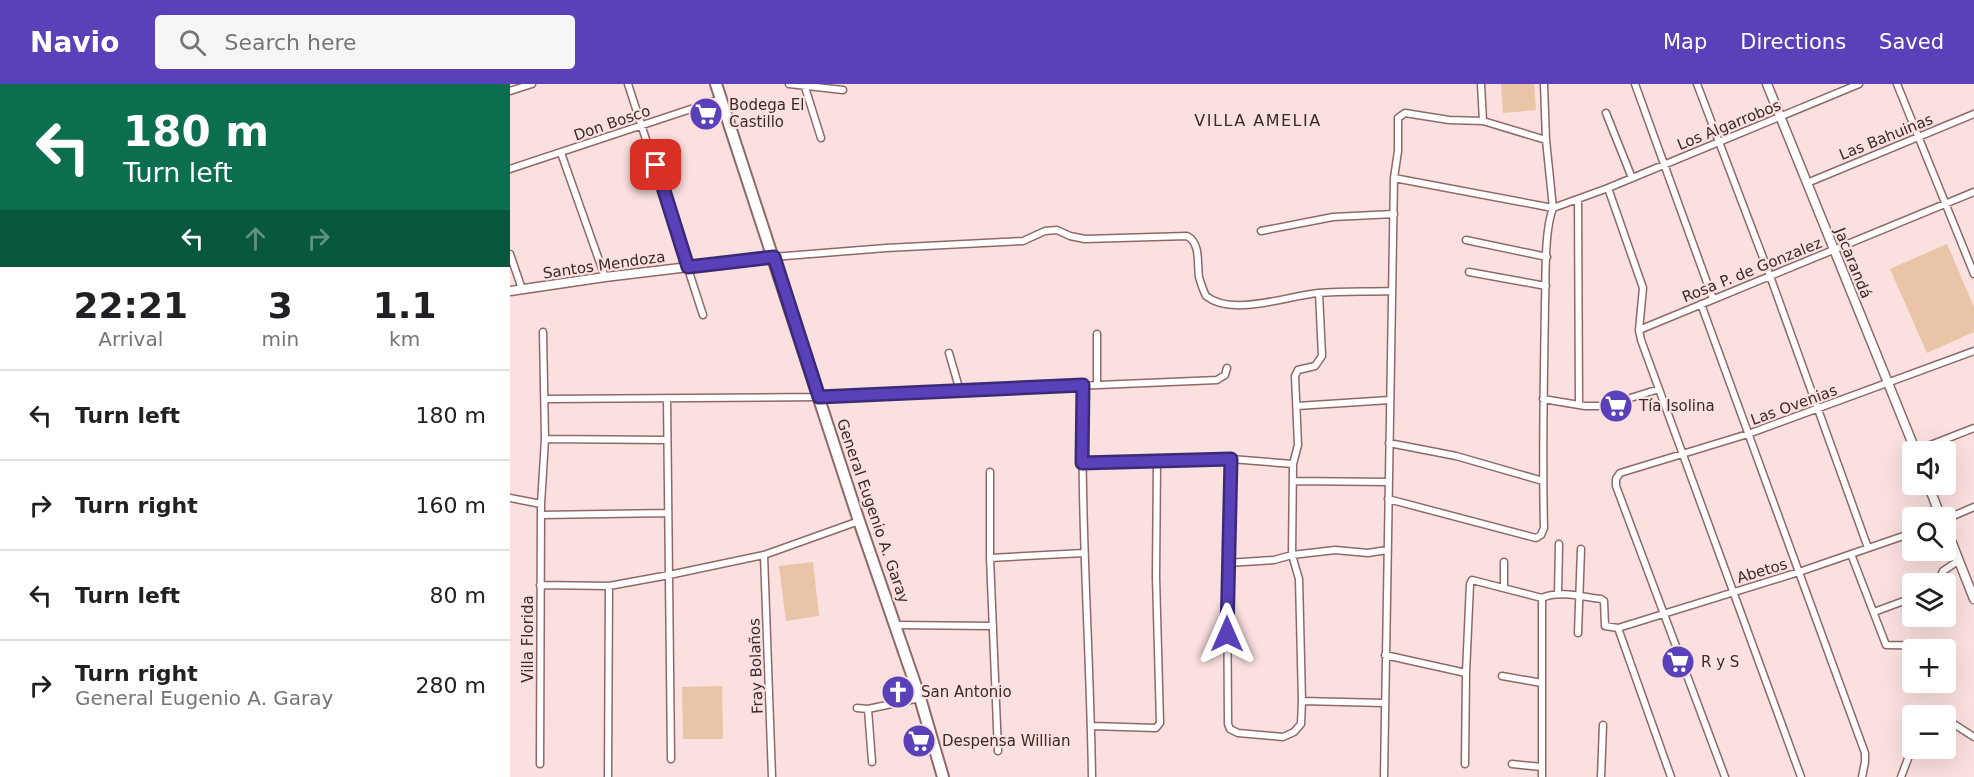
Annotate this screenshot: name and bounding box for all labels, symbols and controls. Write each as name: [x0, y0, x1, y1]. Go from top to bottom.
search box: [155, 15, 575, 69]
text: Navio: [30, 26, 119, 59]
icon: search: [176, 26, 209, 59]
text: Search here: [224, 30, 357, 55]
text: Map: [1663, 30, 1707, 54]
text: Directions: [1740, 30, 1846, 54]
text: Saved: [1879, 30, 1944, 54]
supermarket icon: Bodega El Castillo: [688, 96, 724, 132]
place label: Bodega El Castillo: [729, 96, 804, 131]
street label: Los Algarrobos: [1674, 96, 1784, 154]
street label: Don Bosco: [571, 102, 653, 144]
text: 180 m: [123, 107, 269, 156]
icon: left: [24, 108, 102, 186]
street label: Las Bahuinas: [1837, 110, 1936, 164]
district label: VILLA AMELIA: [1194, 111, 1322, 130]
pin: [630, 139, 681, 190]
icon: arrive: [639, 148, 672, 181]
text: Turn left: [123, 157, 233, 188]
icon: left: [176, 222, 209, 255]
icon: ahead: [239, 222, 272, 255]
icon: right: [302, 222, 335, 255]
street label: Jacarandá: [1830, 224, 1875, 301]
street label: Rosa P. de Gonzalez: [1680, 234, 1825, 306]
street label: Santos Mendoza: [542, 248, 666, 282]
text: 22:21: [73, 285, 188, 326]
text: 3: [268, 285, 293, 326]
text: 1.1: [373, 285, 437, 326]
text: Arrival: [98, 327, 163, 351]
text: min: [262, 327, 299, 351]
text: km: [389, 327, 420, 351]
street label: Las Ovenias: [1748, 381, 1840, 429]
supermarket icon: Tía Isolina: [1598, 388, 1634, 424]
place label: Tía Isolina: [1638, 397, 1715, 415]
icon: left: [24, 399, 57, 432]
text: Turn left: [75, 403, 180, 428]
text: 180 m: [416, 403, 486, 428]
street label: General Eugenio A. Garay: [833, 416, 913, 606]
map controls: [1902, 441, 1956, 759]
button: sound: [1902, 441, 1956, 495]
icon: right: [24, 489, 57, 522]
text: Turn right: [75, 493, 198, 518]
text: 160 m: [416, 493, 486, 518]
button: search: [1902, 507, 1956, 561]
street label: Abetos: [1735, 555, 1790, 587]
button: layers: [1902, 573, 1956, 627]
icon: left: [24, 579, 57, 612]
text: Turn left: [75, 583, 180, 608]
text: 80 m: [430, 583, 486, 608]
street label: Villa Florida: [519, 595, 537, 683]
position arrow: [1195, 602, 1259, 666]
street label: Fray Bolaños: [745, 618, 767, 714]
button: +: [1902, 639, 1956, 693]
supermarket icon: R y S: [1660, 644, 1696, 680]
place label: R y S: [1701, 653, 1739, 671]
text: Turn right: [75, 661, 198, 686]
icon: right: [24, 669, 57, 702]
text: 280 m: [416, 673, 486, 698]
church icon: San Antonio: [880, 674, 916, 710]
place label: San Antonio: [921, 683, 1012, 701]
text: General Eugenio A. Garay: [75, 686, 333, 710]
button: −: [1902, 705, 1956, 759]
supermarket icon: Despensa Willian: [901, 723, 937, 759]
place label: Despensa Willian: [942, 732, 1071, 750]

